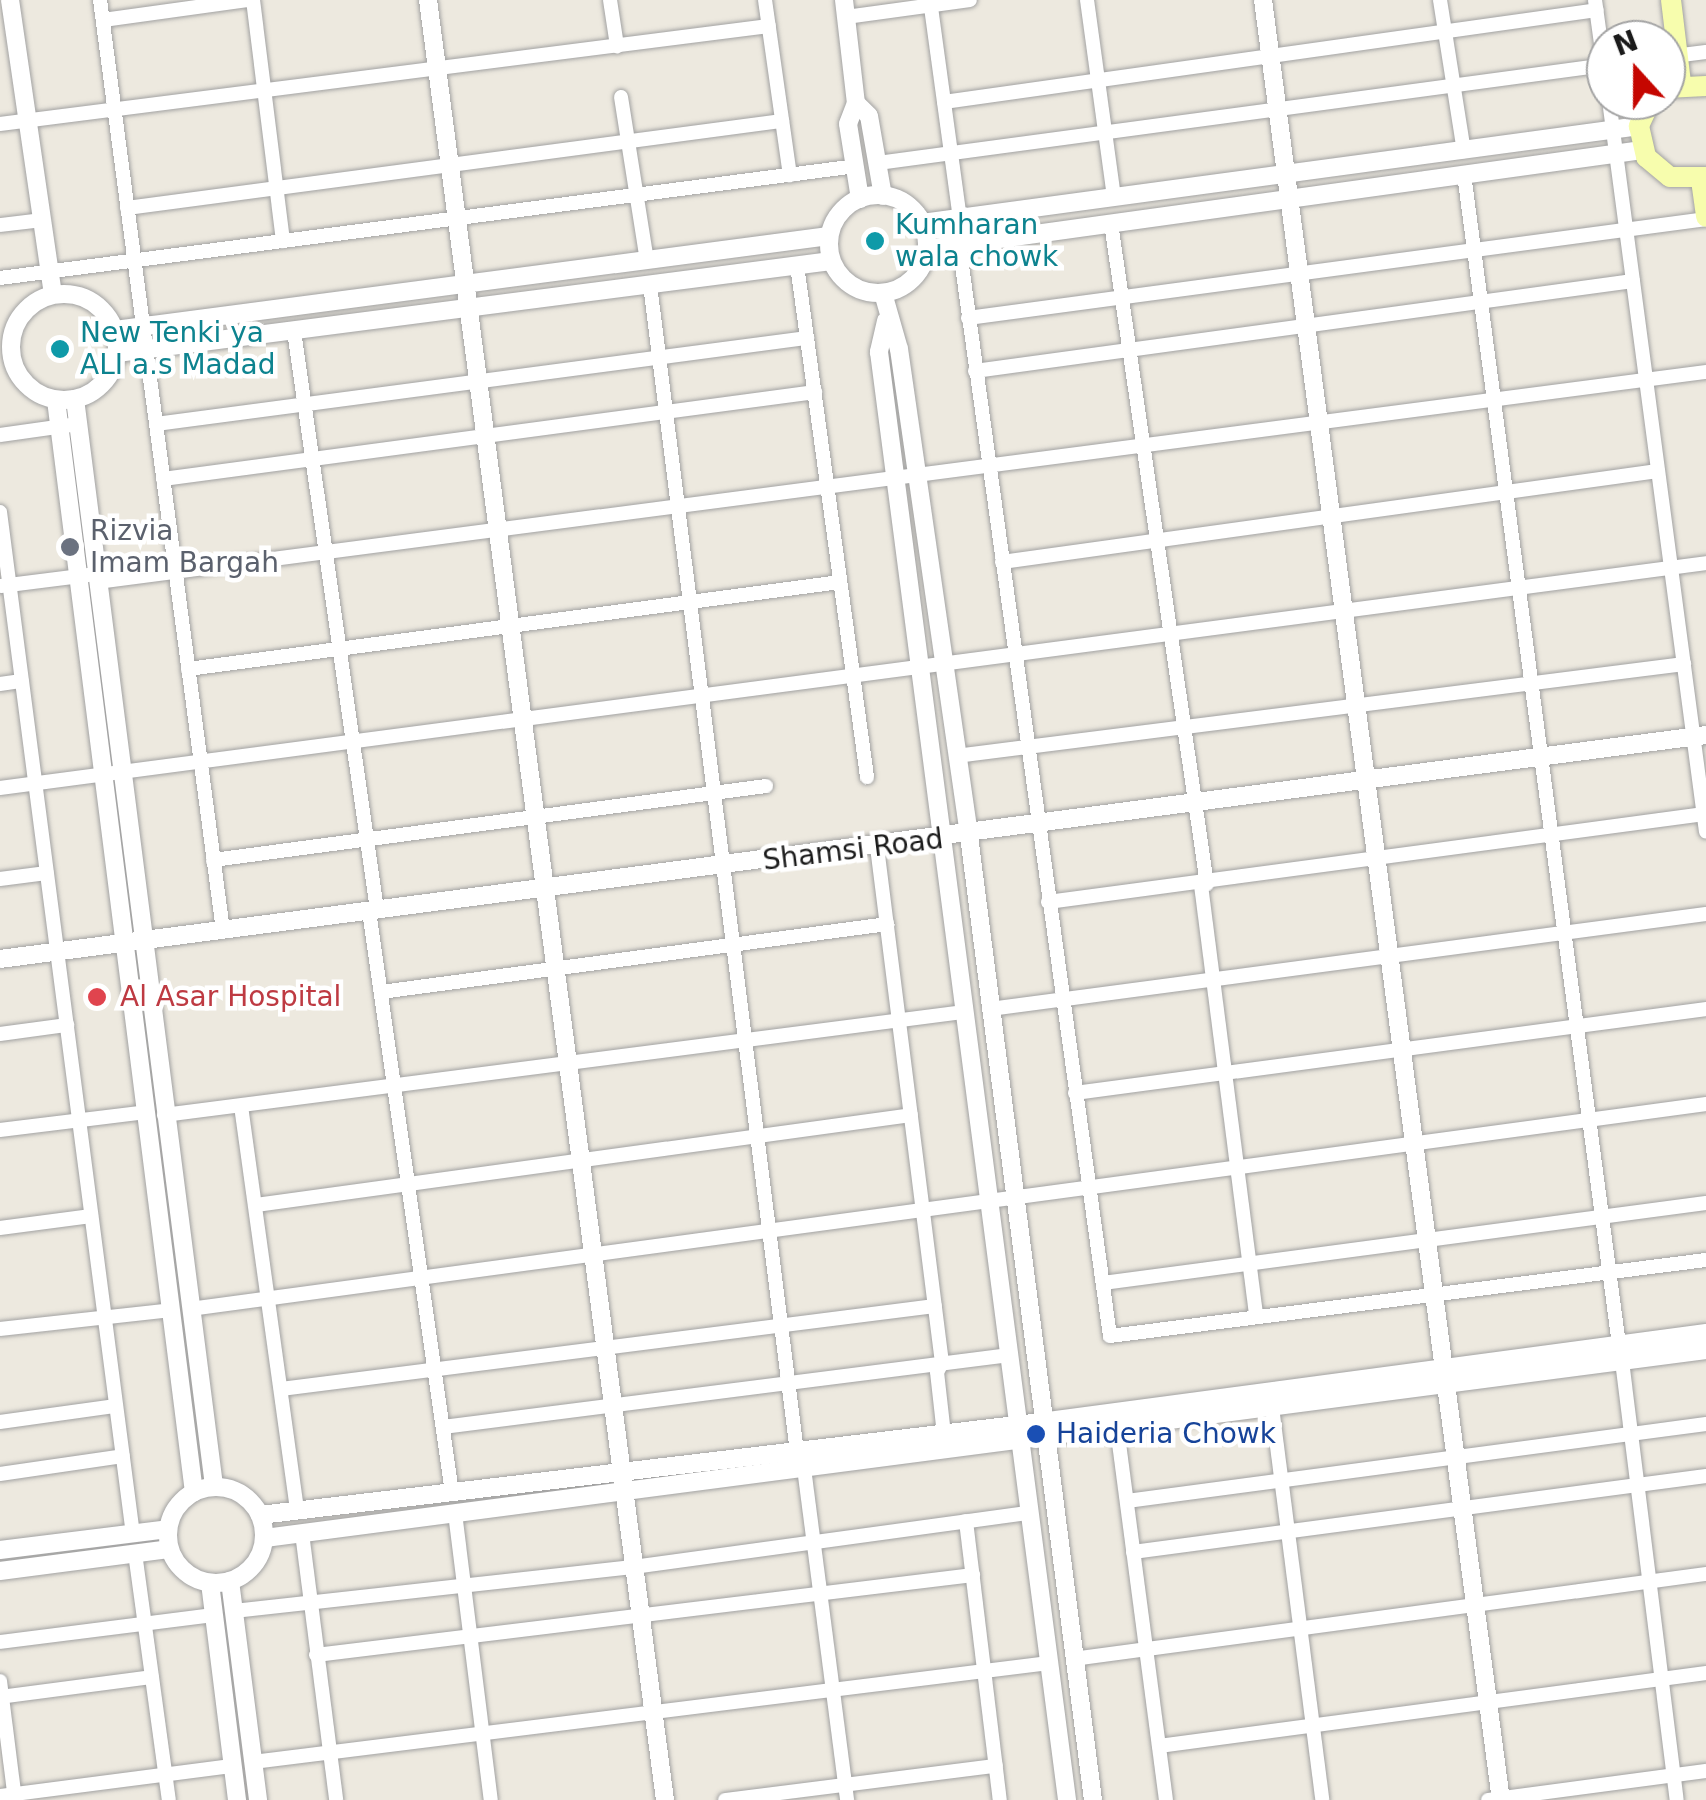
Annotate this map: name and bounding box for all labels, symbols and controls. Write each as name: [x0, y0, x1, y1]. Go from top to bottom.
north arrow: [1586, 20, 1686, 120]
text: N: [1609, 24, 1643, 63]
place label: Kumharan wala chowk: [895, 208, 1058, 274]
marker: Kumharan wala chowk: [864, 230, 886, 252]
place label: New Tenki ya ALI a.s Madad: [80, 316, 275, 382]
marker: New Tenki ya ALI a.s Madad: [49, 338, 71, 360]
place label: Rizvia Imam Bargah: [90, 514, 279, 580]
marker: Rizvia Imam Bargah: [59, 536, 81, 558]
street label: Shamsi Road: [761, 822, 945, 878]
place label: Al Asar Hospital: [120, 980, 341, 1014]
marker: Al Asar Hospital: [84, 984, 110, 1010]
place label: Haideria Chowk: [1056, 1417, 1276, 1451]
marker: Haideria Chowk: [1025, 1423, 1047, 1445]

